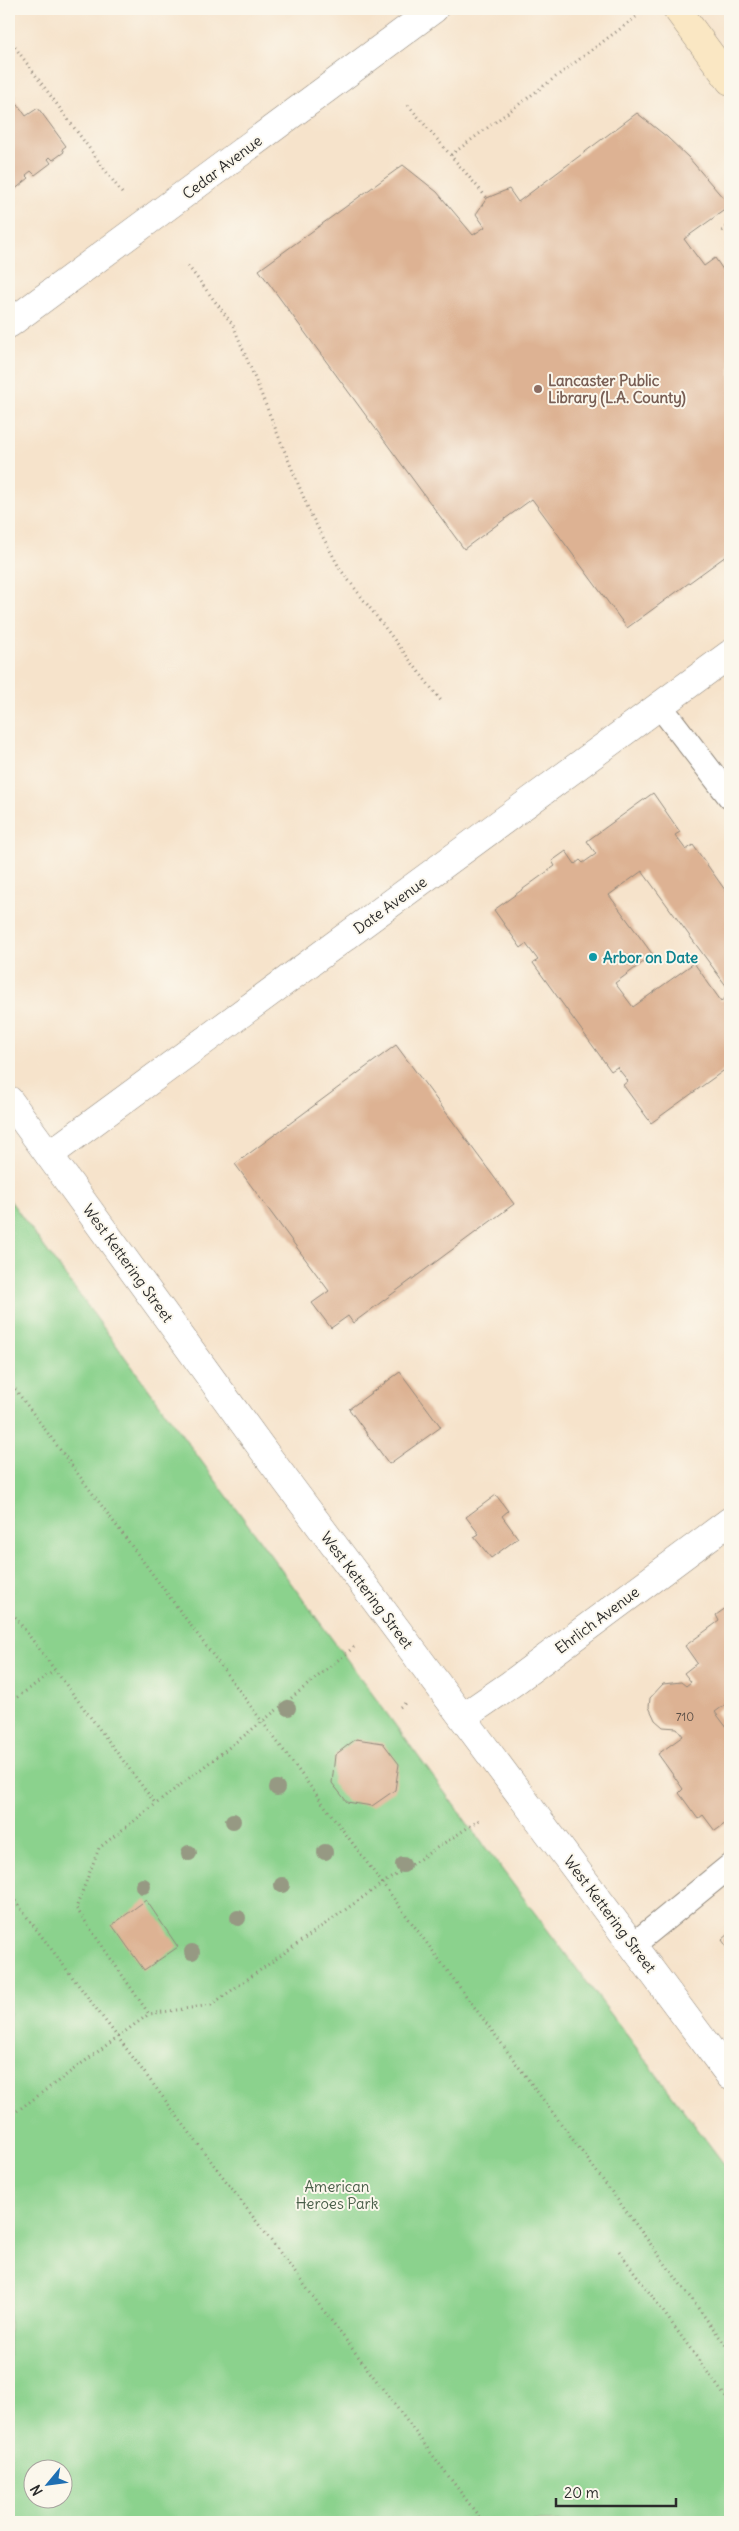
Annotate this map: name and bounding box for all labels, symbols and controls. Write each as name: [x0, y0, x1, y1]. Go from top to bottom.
street label: Cedar Avenue: [178, 131, 266, 203]
place label: Lancaster Public Library (L.A. County): [548, 371, 686, 408]
marker: Lancaster Public Library (L.A. County): [532, 383, 544, 395]
street label: Date Avenue: [350, 872, 430, 938]
place label: Arbor on Date: [603, 948, 698, 967]
marker: Arbor on Date: [587, 951, 599, 963]
street label: West Kettering Street: [79, 1200, 177, 1326]
street label: West Kettering Street: [317, 1528, 417, 1652]
street label: Ehrlich Avenue: [551, 1582, 643, 1658]
house number: 710: [676, 1709, 694, 1724]
street label: West Kettering Street: [560, 1852, 660, 1976]
park label: American Heroes Park: [296, 2177, 379, 2213]
north arrow: [22, 2458, 72, 2508]
scale bar: [556, 2476, 676, 2508]
text: N: [26, 2482, 47, 2499]
text: 20 m: [564, 2483, 599, 2502]

